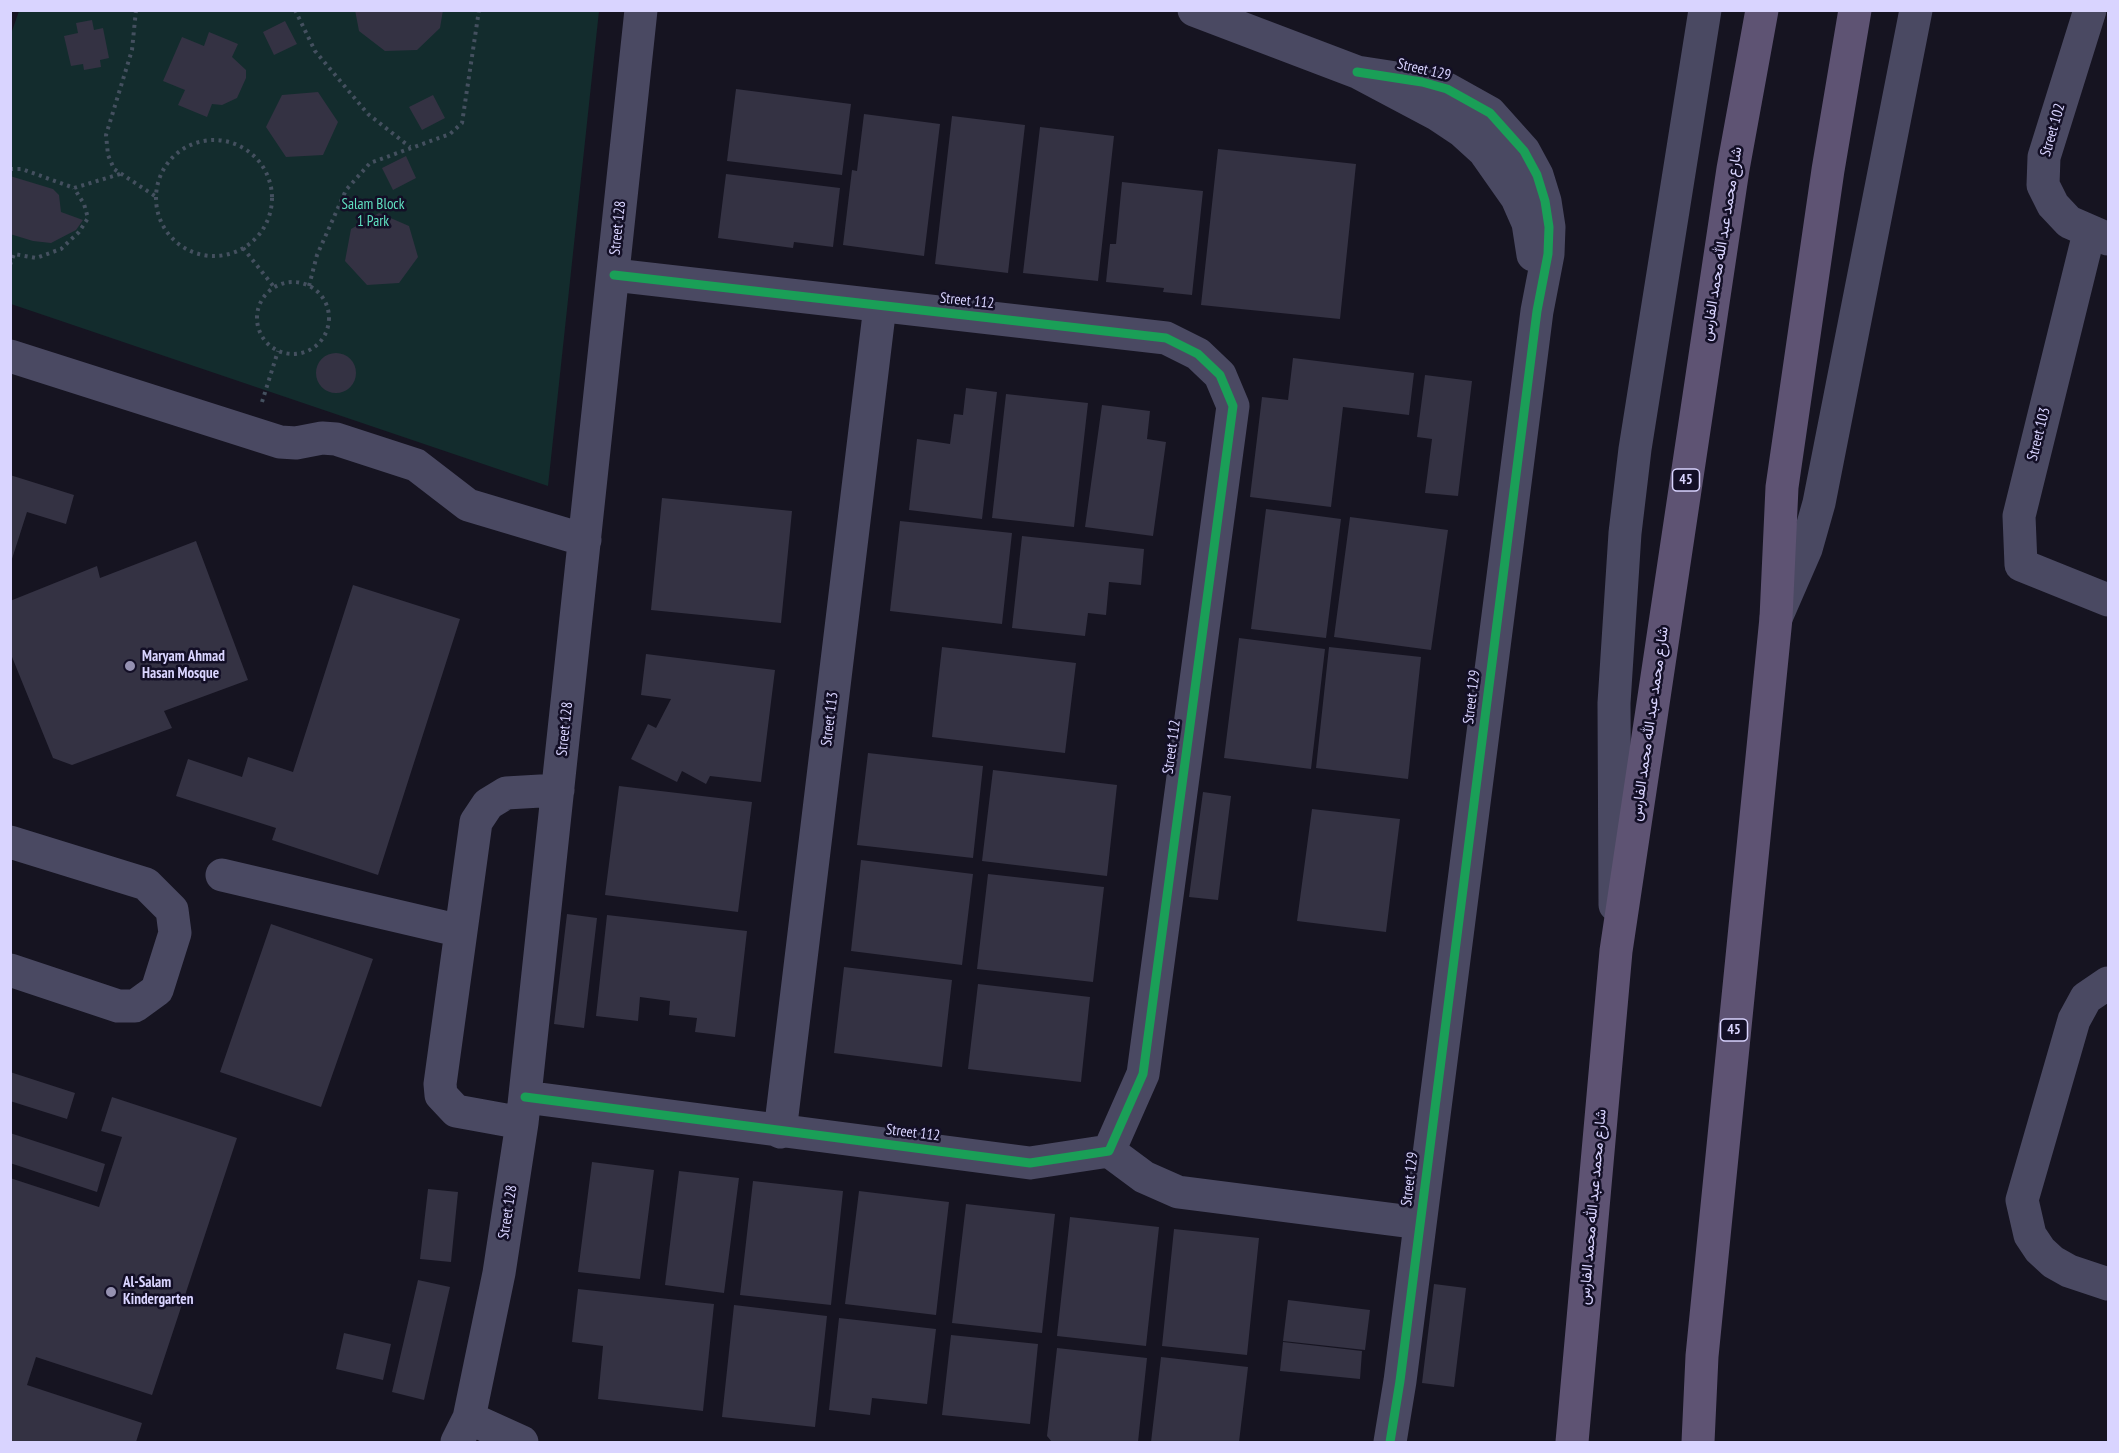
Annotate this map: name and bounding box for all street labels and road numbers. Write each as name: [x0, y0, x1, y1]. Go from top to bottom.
street label: Street 129: [1395, 55, 1453, 85]
street label: Street 102: [2037, 101, 2069, 159]
street label: شارع محمد عبد الله محمد الفارس: [1698, 146, 1746, 342]
street label: Street 128: [606, 200, 630, 256]
street label: Street 112: [939, 289, 995, 313]
street label: Street 103: [2024, 405, 2054, 463]
road number: 45: [1672, 469, 1700, 491]
street label: شارع محمد عبد الله محمد الفارس: [1627, 625, 1673, 823]
street label: Street 129: [1460, 669, 1484, 725]
street label: Street 113: [818, 691, 842, 747]
street label: Street 128: [553, 701, 577, 757]
street label: Street 112: [1159, 719, 1185, 775]
road number: 45: [1720, 1019, 1748, 1041]
street label: شارع محمد عبد الله محمد الفارس: [1575, 1108, 1611, 1306]
street label: Street 112: [885, 1121, 941, 1145]
street label: Street 129: [1398, 1151, 1422, 1207]
street label: Street 128: [495, 1184, 521, 1240]

